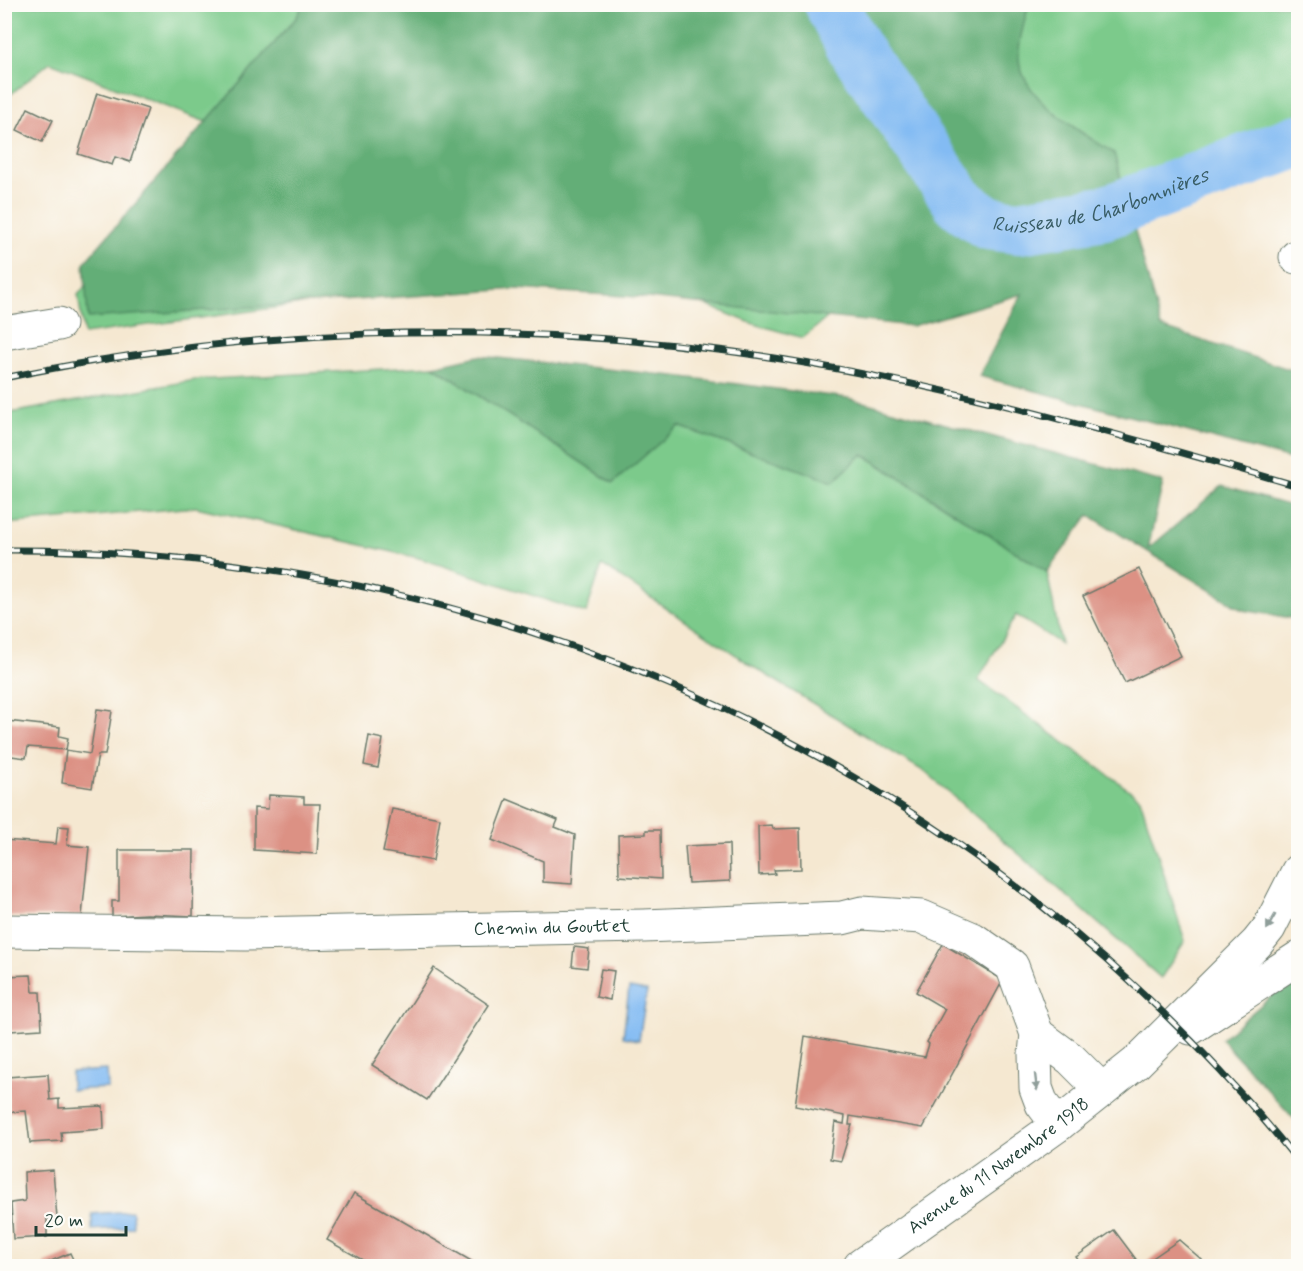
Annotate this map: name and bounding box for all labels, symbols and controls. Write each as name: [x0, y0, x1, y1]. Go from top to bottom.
water label: Ruisseau de Charbonnières: [990, 161, 1214, 240]
street label: Chemin du Gouttet: [473, 914, 631, 941]
one-way arrow: [1266, 914, 1276, 931]
one-way arrow: [1032, 1073, 1041, 1092]
street label: Avenue du 11 Novembre 1918: [903, 1092, 1095, 1240]
scale bar: [36, 1199, 126, 1237]
text: 20 m: [45, 1209, 83, 1233]

